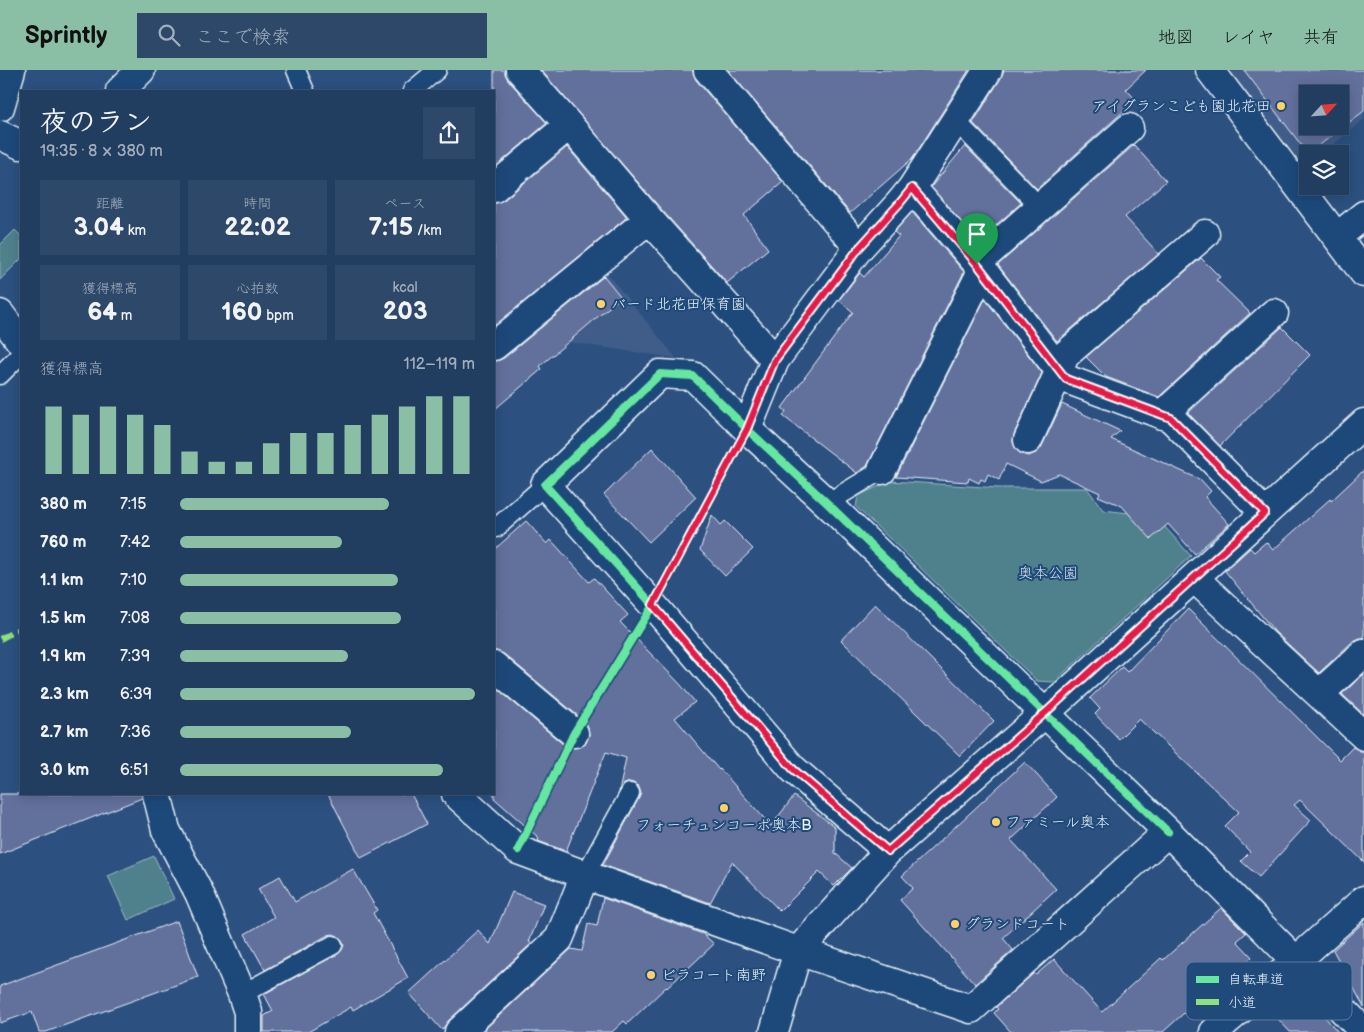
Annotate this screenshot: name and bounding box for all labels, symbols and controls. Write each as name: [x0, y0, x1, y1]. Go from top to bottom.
search box: [137, 13, 487, 58]
text: Sprintly: [25, 21, 107, 50]
icon: search: [155, 21, 183, 49]
text: ここで検索: [195, 26, 290, 49]
text: 地図: [1158, 27, 1194, 48]
text: レイヤ: [1222, 27, 1275, 48]
text: 共有: [1303, 27, 1339, 48]
north arrow: [1299, 85, 1349, 135]
map controls: [1299, 85, 1349, 195]
place label: アイグランこども園北花田: [1092, 97, 1271, 116]
marker: アイグランこども園北花田: [1275, 100, 1287, 112]
text: 夜のラン: [40, 106, 152, 139]
button: share: [423, 107, 475, 159]
text: 19:35 · 8 × 380 m: [40, 142, 163, 161]
button: layers: [1299, 145, 1349, 195]
text: 距離: [96, 195, 124, 212]
text: 時間: [243, 195, 271, 212]
text: ペース: [385, 195, 426, 212]
text: 3.04: [74, 212, 124, 243]
text: 22:02: [224, 212, 291, 243]
text: 7:15: [369, 212, 413, 243]
pin: [956, 213, 998, 264]
icon: arrive: [963, 220, 991, 248]
text: km: [124, 222, 146, 239]
text: /km: [413, 222, 442, 239]
text: kcal: [393, 279, 418, 296]
text: 獲得標高: [82, 280, 138, 297]
text: 心拍数: [236, 280, 278, 297]
place label: バード北花田保育園: [611, 295, 746, 314]
text: 203: [383, 296, 428, 327]
text: 64: [87, 297, 117, 328]
text: 160: [221, 297, 262, 328]
marker: バード北花田保育園: [595, 298, 607, 310]
text: m: [117, 307, 132, 324]
text: bpm: [262, 307, 294, 324]
text: 112–119 m: [403, 355, 475, 374]
text: 獲得標高: [40, 360, 104, 379]
text: 380 m: [40, 495, 87, 514]
text: 7:15: [120, 495, 146, 514]
text: 760 m: [40, 533, 86, 552]
text: 7:42: [120, 533, 150, 552]
park label: 奥本公園: [1018, 564, 1078, 583]
text: 1.1 km: [40, 571, 83, 590]
text: 7:10: [120, 571, 147, 590]
text: 1.5 km: [40, 609, 86, 628]
text: 7:08: [120, 609, 150, 628]
text: 1.9 km: [40, 647, 86, 666]
text: 7:39: [120, 647, 150, 666]
text: 2.3 km: [40, 685, 89, 704]
text: 6:39: [120, 685, 152, 704]
text: 2.7 km: [40, 723, 88, 742]
text: 7:36: [120, 723, 151, 742]
text: 3.0 km: [40, 761, 89, 780]
text: 6:51: [120, 761, 148, 780]
marker: フォーチュンコーポ奥本B: [718, 802, 730, 814]
place label: ファミール奥本: [1006, 813, 1110, 832]
place label: フォーチュンコーポ奥本B: [636, 816, 812, 835]
marker: ファミール奥本: [990, 816, 1002, 828]
place label: グランドコート: [965, 915, 1070, 934]
marker: グランドコート: [949, 918, 961, 930]
legend: [1186, 962, 1352, 1020]
place label: ビラコート南野: [661, 966, 766, 985]
marker: ビラコート南野: [645, 969, 657, 981]
text: 自転車道: [1228, 971, 1284, 988]
text: 小道: [1228, 994, 1256, 1011]

